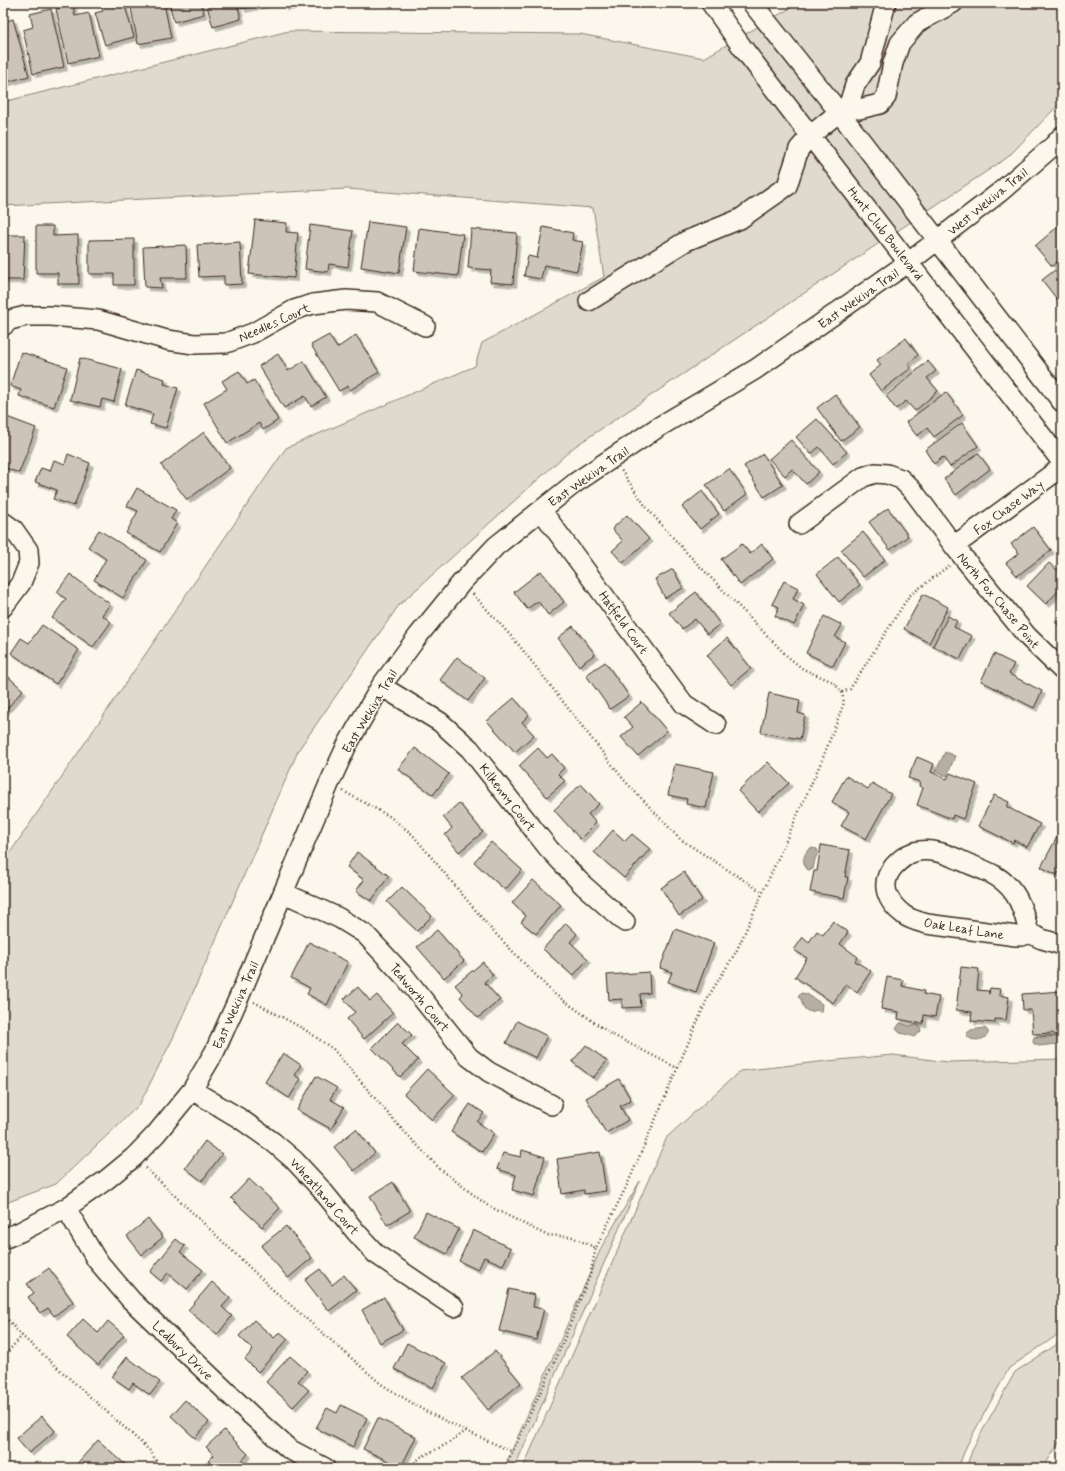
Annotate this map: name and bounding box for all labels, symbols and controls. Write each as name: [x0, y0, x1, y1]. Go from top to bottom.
street label: West Wekiva Trail: [944, 164, 1032, 240]
street label: Hunt Club Boulevard: [843, 184, 927, 284]
street label: East Wekiva Trail: [815, 265, 903, 333]
street label: Needles Court: [236, 300, 313, 347]
street label: East Wekiva Trail: [545, 443, 633, 511]
street label: Fox Chase Way: [970, 477, 1047, 539]
street label: North Fox Chase Point: [953, 549, 1043, 653]
street label: Hatfield Court: [594, 588, 652, 658]
street label: East Wekiva Trail: [339, 666, 402, 757]
street label: Kilkenny Court: [475, 760, 539, 835]
street label: Oak Leaf Lane: [922, 915, 1005, 944]
street label: East Wekiva Trail: [209, 959, 264, 1052]
street label: Tedworth Court: [385, 960, 453, 1036]
street label: Wheatland Court: [286, 1155, 362, 1239]
street label: Ledbury Drive: [148, 1318, 216, 1384]

